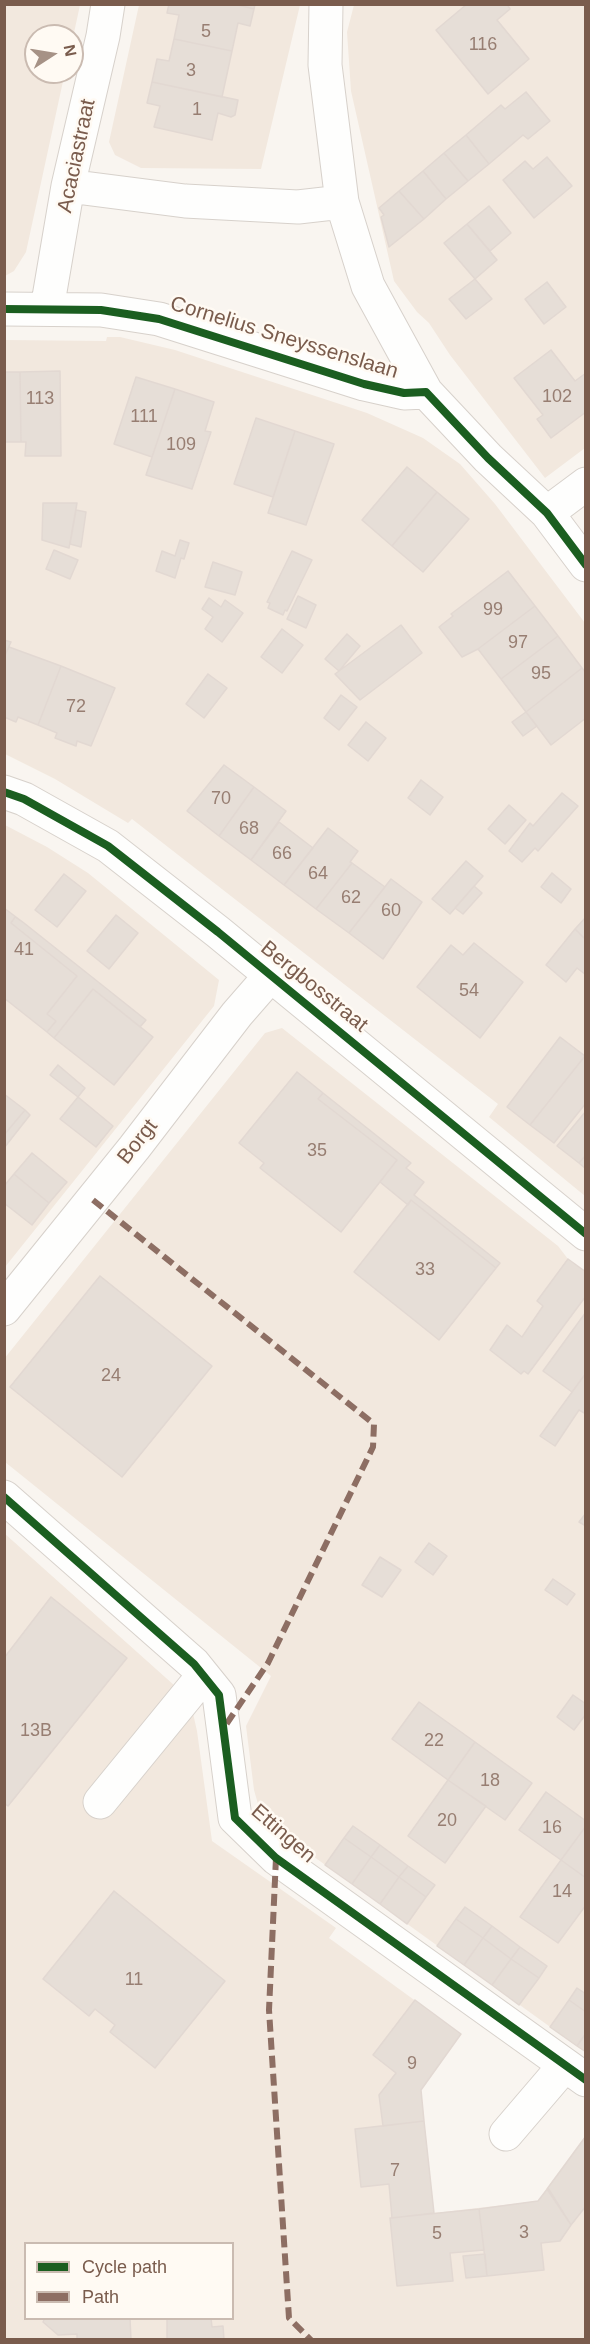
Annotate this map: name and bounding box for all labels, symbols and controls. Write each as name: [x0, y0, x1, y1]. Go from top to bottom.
house number: 5: [201, 21, 211, 43]
north arrow: [24, 24, 84, 84]
house number: 116: [469, 34, 497, 56]
text: N: [61, 43, 80, 58]
house number: 3: [186, 60, 196, 82]
street label: Acaciastraat: [53, 97, 101, 215]
house number: 1: [192, 99, 202, 121]
street label: Cornelius Sneyssenslaan: [167, 291, 401, 385]
house number: 102: [542, 386, 572, 408]
house number: 113: [26, 388, 54, 410]
house number: 111: [130, 406, 158, 428]
house number: 109: [166, 434, 196, 456]
house number: 99: [483, 599, 503, 621]
house number: 97: [508, 632, 528, 654]
house number: 95: [531, 663, 551, 685]
house number: 72: [66, 696, 86, 718]
house number: 70: [211, 788, 231, 810]
house number: 68: [239, 818, 259, 840]
house number: 66: [272, 843, 292, 865]
house number: 64: [308, 863, 328, 885]
house number: 62: [341, 887, 361, 909]
house number: 60: [381, 900, 401, 922]
street label: Bergbosstraat: [255, 936, 373, 1038]
house number: 41: [14, 939, 34, 961]
house number: 54: [459, 980, 479, 1002]
street label: Borgt: [113, 1114, 163, 1170]
house number: 35: [307, 1140, 327, 1162]
house number: 33: [415, 1259, 435, 1281]
house number: 24: [101, 1365, 121, 1387]
house number: 13B: [20, 1720, 52, 1742]
house number: 22: [424, 1730, 444, 1752]
house number: 18: [480, 1770, 500, 1792]
street label: Ettingen: [246, 1799, 320, 1869]
house number: 20: [437, 1810, 457, 1832]
house number: 16: [542, 1817, 562, 1839]
house number: 14: [552, 1881, 572, 1903]
house number: 11: [125, 1969, 143, 1991]
house number: 9: [407, 2053, 417, 2075]
house number: 7: [390, 2160, 400, 2182]
house number: 3: [519, 2222, 529, 2244]
house number: 5: [432, 2223, 442, 2245]
legend: [24, 2242, 234, 2320]
text: Cycle path: [82, 2257, 167, 2277]
text: Path: [82, 2287, 119, 2307]

